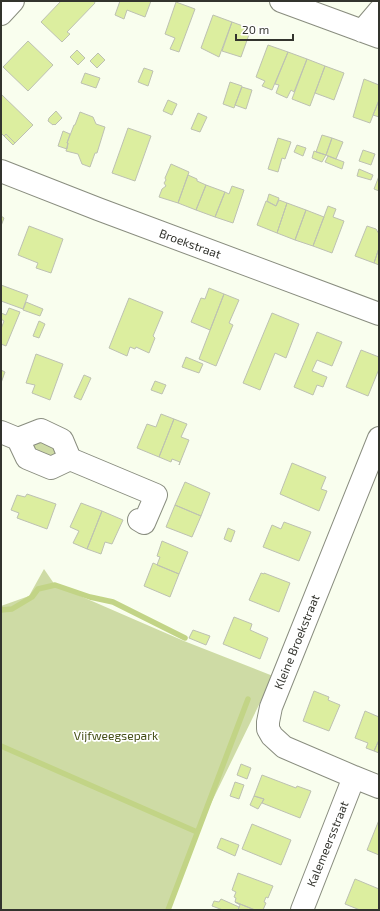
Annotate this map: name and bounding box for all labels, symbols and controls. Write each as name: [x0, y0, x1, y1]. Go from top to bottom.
scale bar: [236, 16, 293, 42]
text: 20 m: [242, 22, 269, 36]
street label: Broekstraat: [158, 225, 224, 261]
street label: Kleine Broekstraat: [271, 592, 322, 691]
park label: Vijfweegsepark: [74, 728, 158, 743]
street label: Kalemeersstraat: [303, 798, 351, 889]

